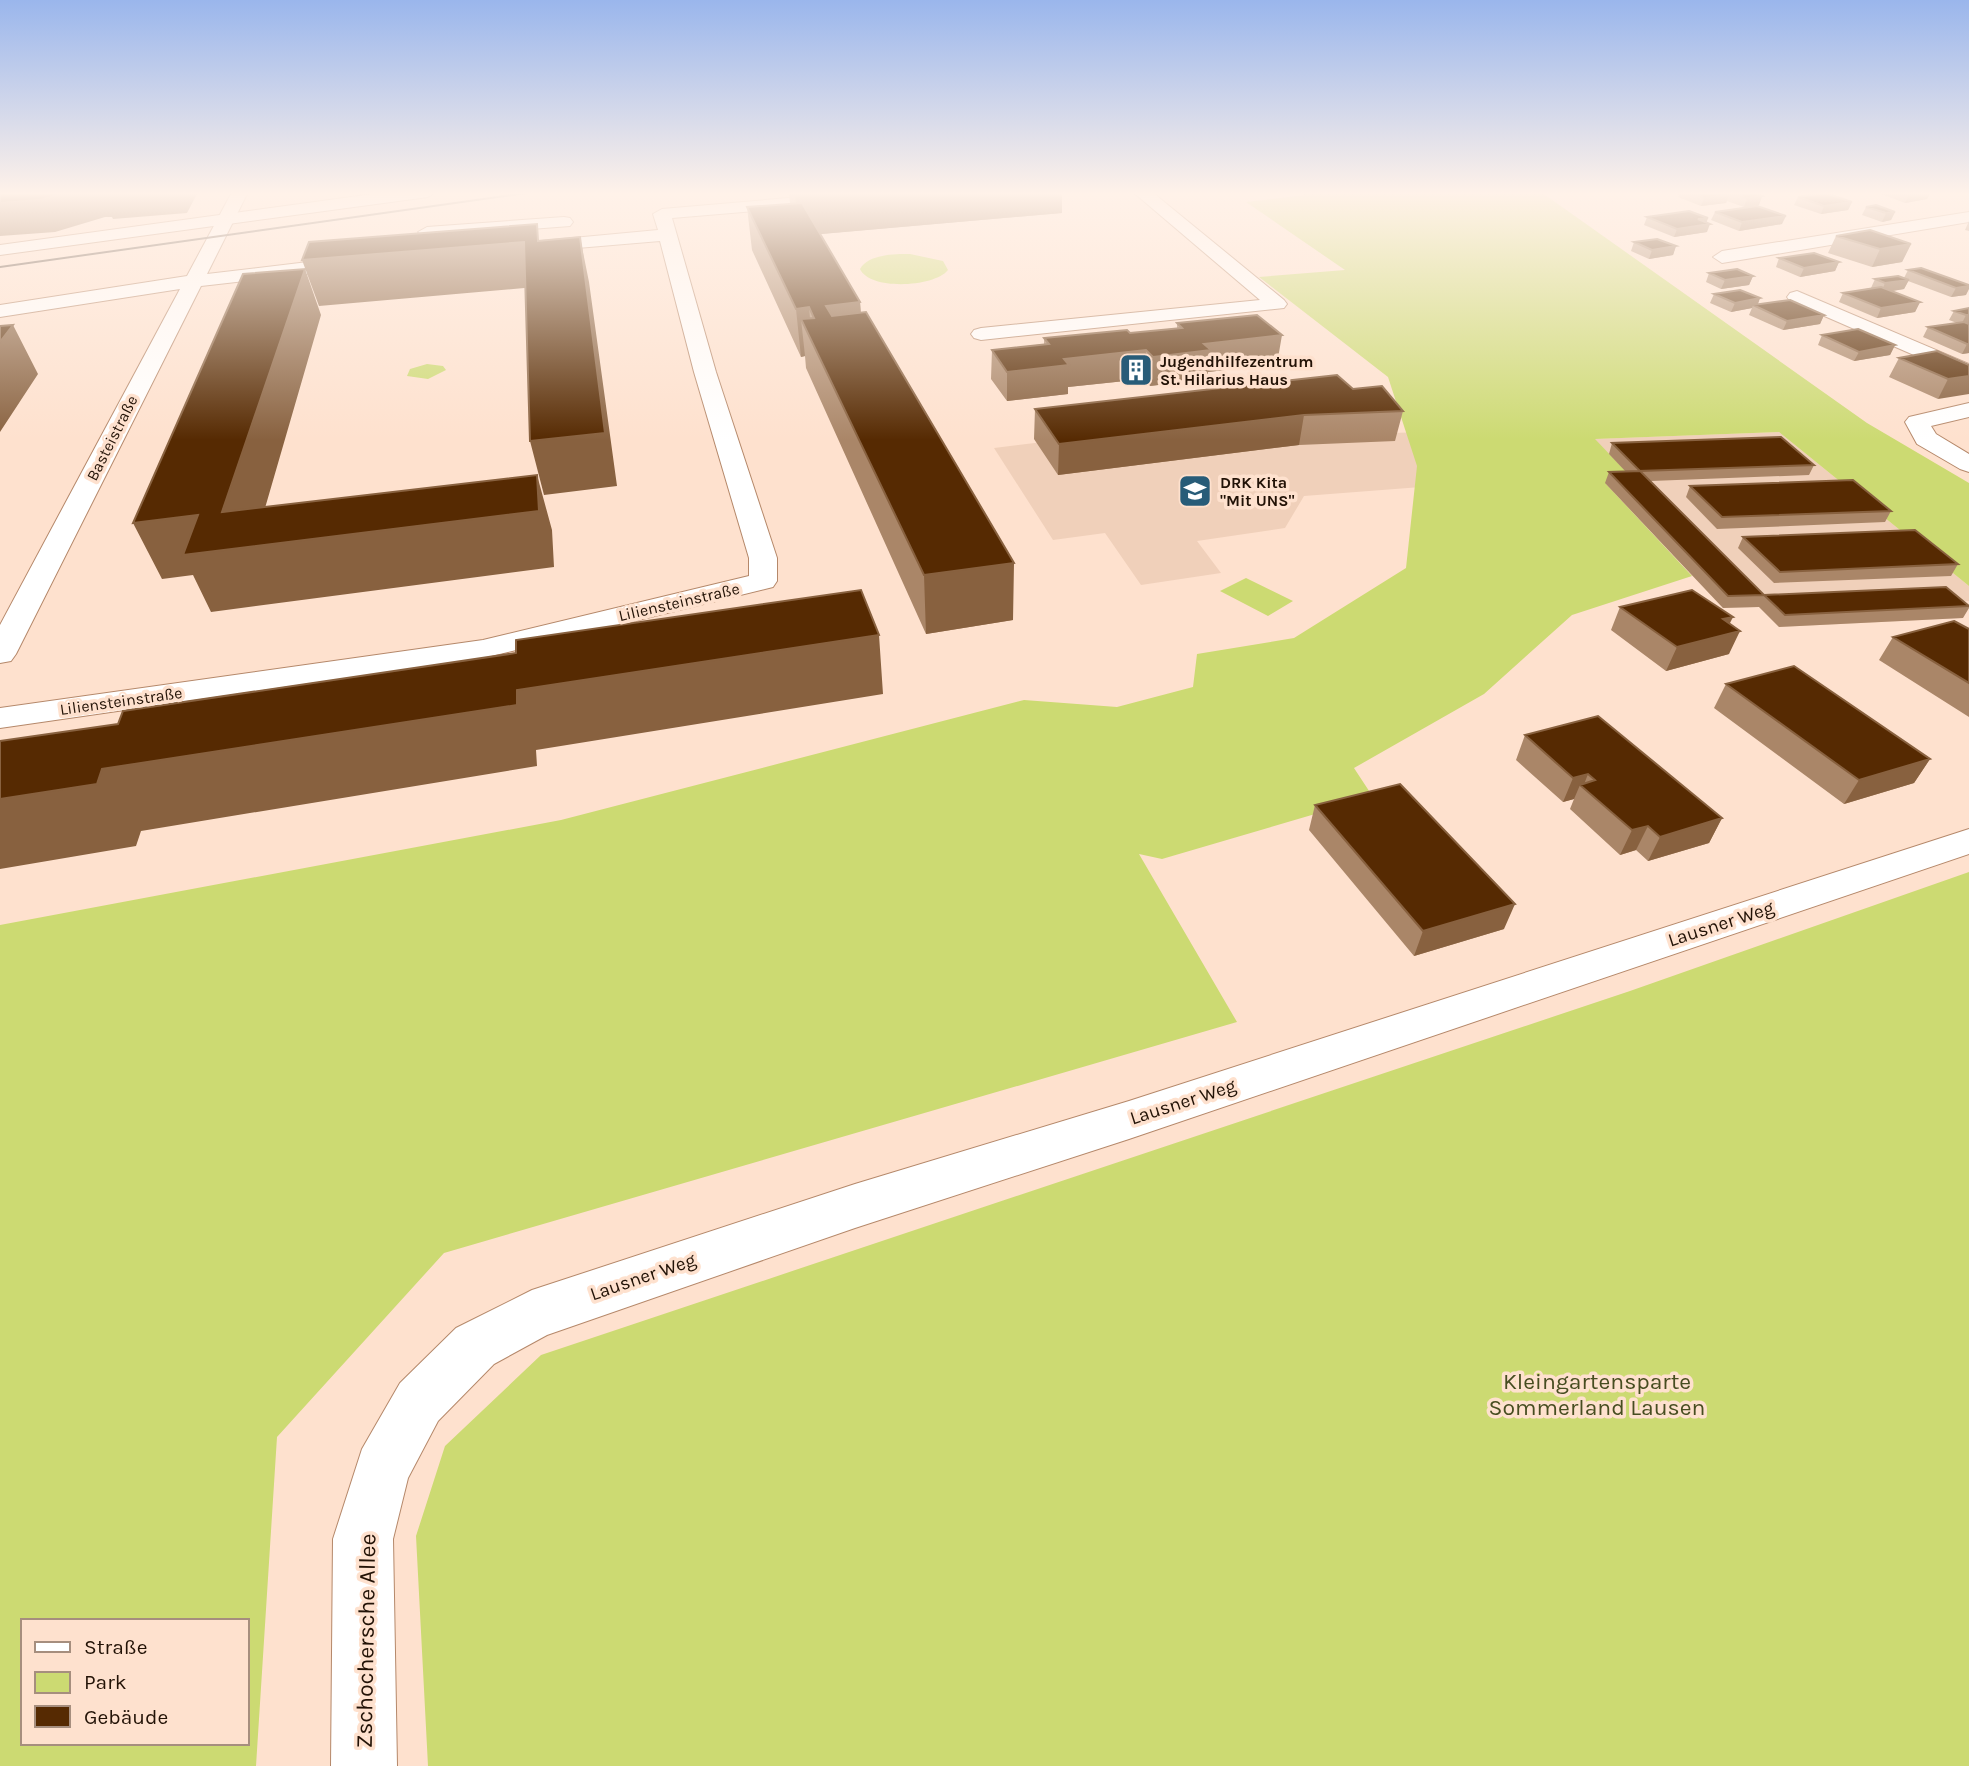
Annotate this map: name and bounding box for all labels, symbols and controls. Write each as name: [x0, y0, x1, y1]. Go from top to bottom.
building icon: Jugendhilfezentrum St. Hilarius Haus: [1117, 351, 1155, 389]
place label: Jugendhilfezentrum St. Hilarius Haus: [1160, 352, 1313, 389]
street label: Basteistraße: [82, 392, 142, 484]
school or university icon: DRK Kita "Mit UNS": [1176, 472, 1214, 510]
place label: DRK Kita "Mit UNS": [1220, 473, 1295, 510]
street label: Liliensteinstraße: [617, 579, 741, 625]
street label: Liliensteinstraße: [59, 683, 183, 719]
street label: Lausner Weg: [1665, 896, 1777, 952]
street label: Lausner Weg: [1127, 1074, 1239, 1130]
street label: Lausner Weg: [587, 1249, 699, 1305]
park label: Kleingartensparte Sommerland Lausen: [1489, 1368, 1705, 1421]
street label: Zschochersche Allee: [351, 1533, 381, 1749]
legend: [21, 1619, 248, 1745]
text: Straße: [84, 1635, 147, 1659]
text: Park: [84, 1670, 127, 1694]
text: Gebäude: [84, 1705, 168, 1729]

